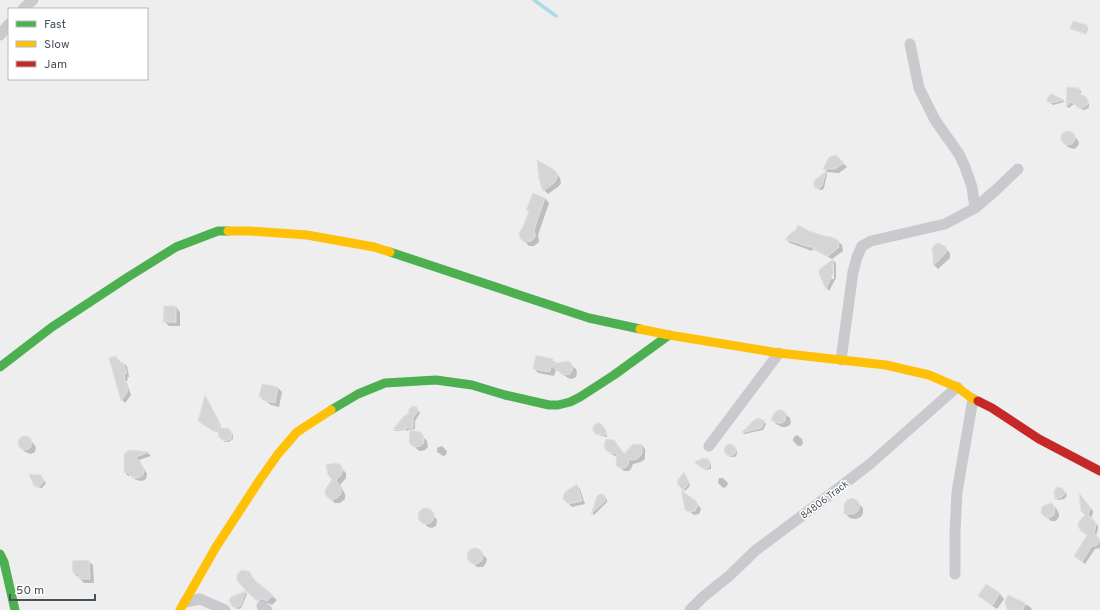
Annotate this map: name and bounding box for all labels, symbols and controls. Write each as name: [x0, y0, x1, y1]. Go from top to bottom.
legend: [8, 8, 148, 80]
text: Fast: [44, 17, 66, 33]
text: Slow: [44, 37, 70, 53]
text: Jam: [44, 57, 67, 73]
street label: 84806 Track: [798, 478, 852, 523]
scale bar: [10, 576, 95, 602]
text: 50 m: [16, 583, 44, 599]

